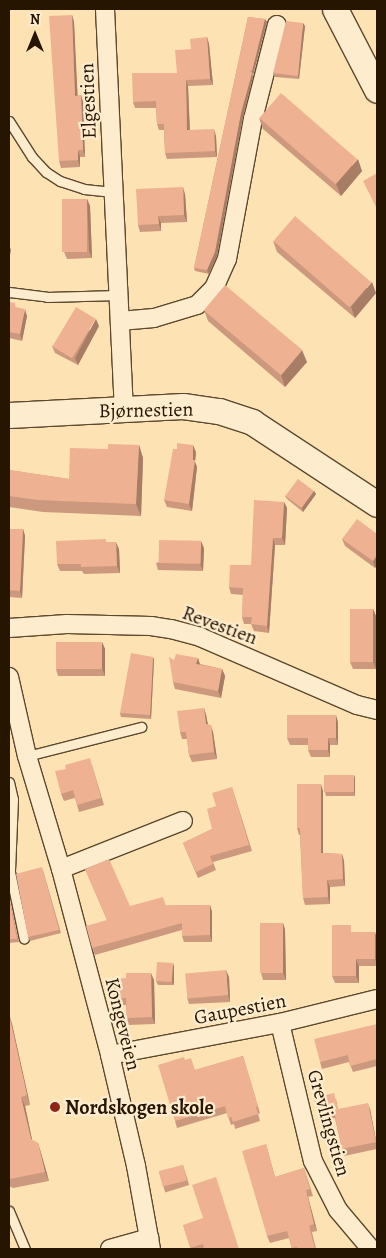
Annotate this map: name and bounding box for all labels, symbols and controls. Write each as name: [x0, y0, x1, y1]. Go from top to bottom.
north arrow: [10, 10, 60, 60]
text: N: [30, 10, 40, 29]
street label: Elgestien: [75, 63, 101, 139]
street label: Bjørnestien: [98, 397, 194, 423]
street label: Revestien: [179, 600, 261, 650]
street label: Kongeveien: [100, 975, 146, 1073]
street label: Gaupestien: [192, 988, 288, 1030]
street label: Grevlingstien: [302, 1067, 356, 1179]
place label: Nordskogen skole: [65, 1095, 214, 1119]
marker: Nordskogen skole: [49, 1101, 61, 1113]

